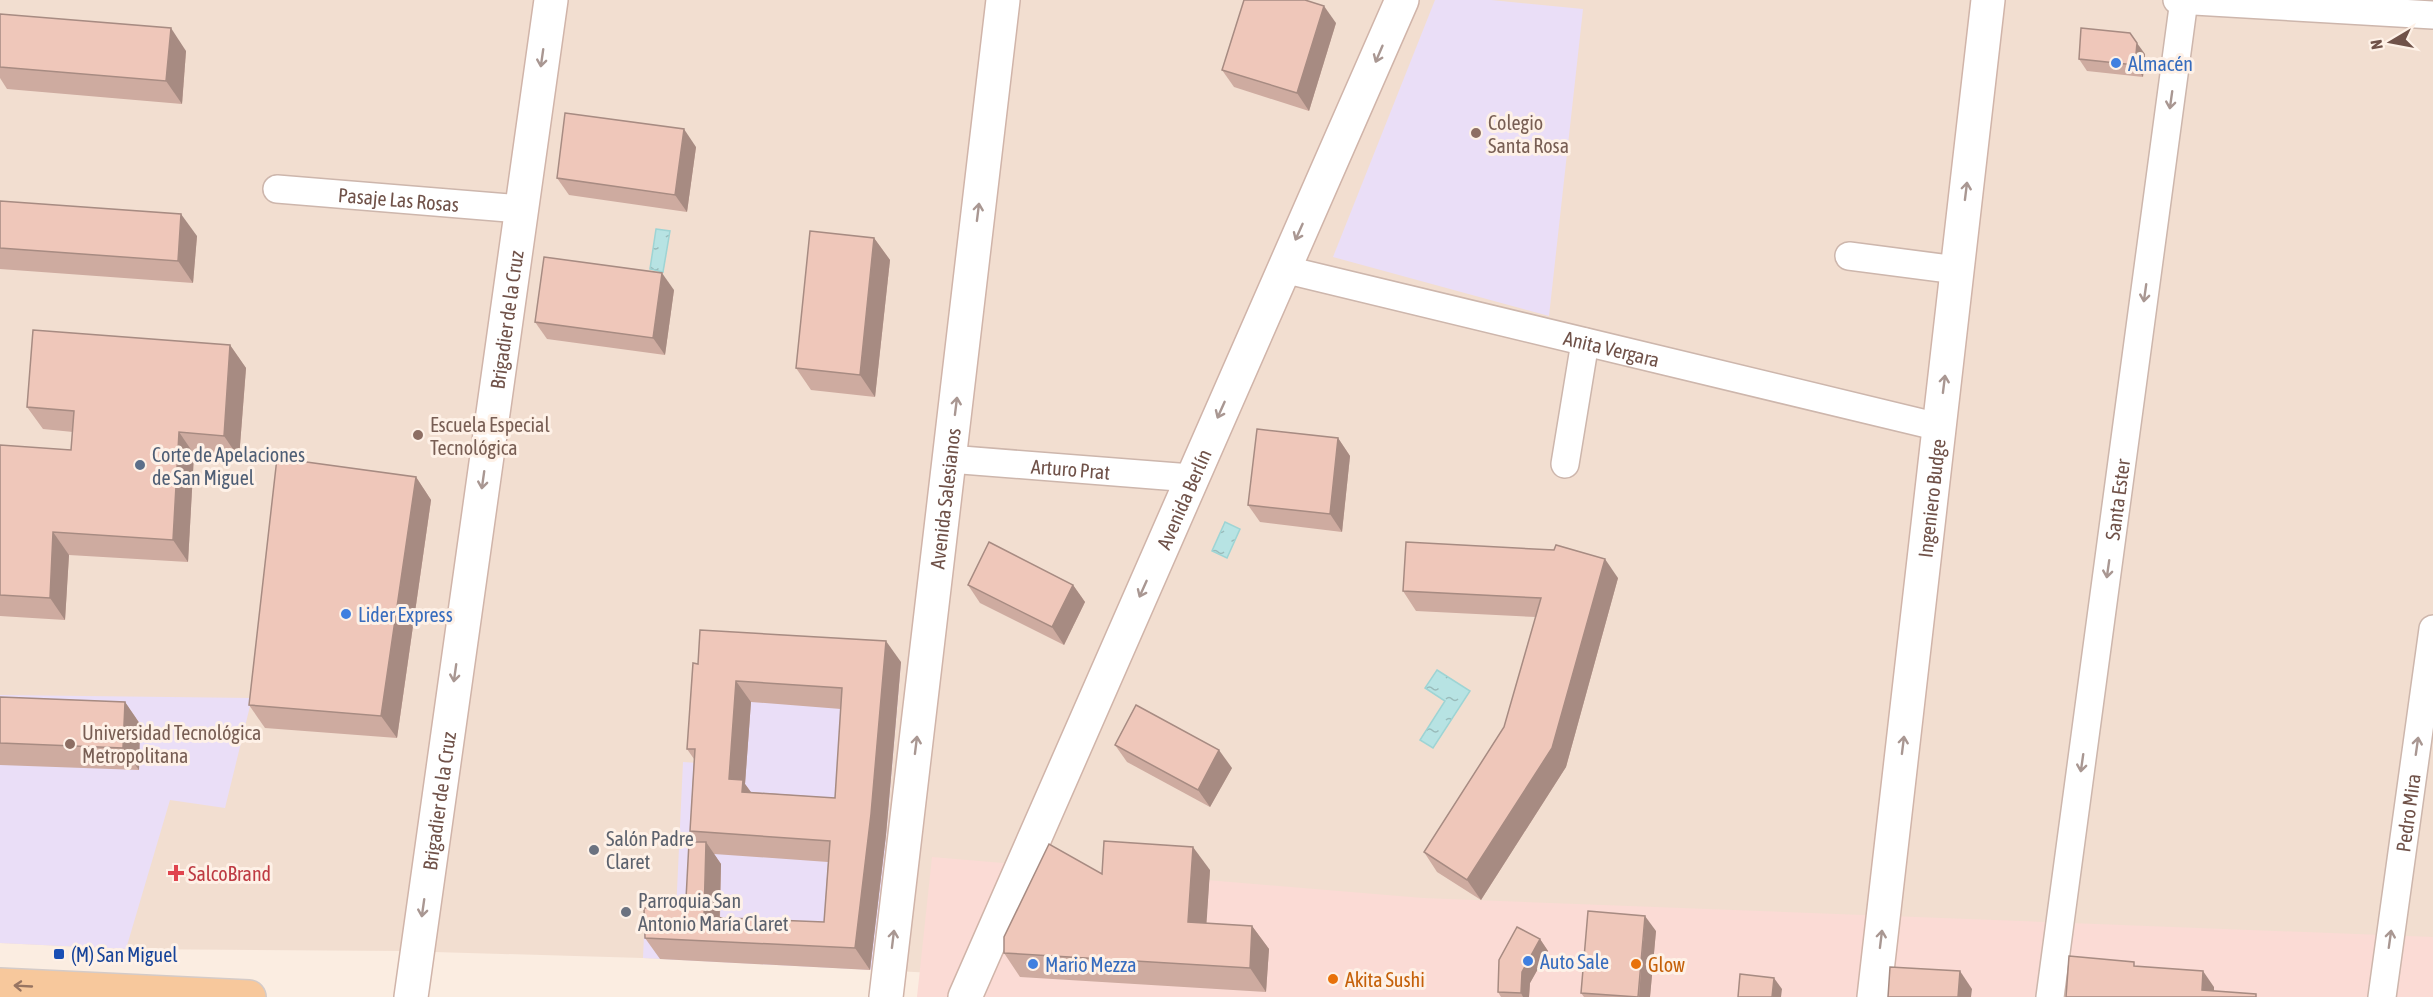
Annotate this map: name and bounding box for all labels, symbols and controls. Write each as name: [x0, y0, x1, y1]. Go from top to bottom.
north arrow: [2361, 12, 2421, 72]
text: N: [2367, 38, 2386, 51]
one-way arrow: [1373, 44, 1384, 62]
one-way arrow: [537, 48, 548, 67]
place label: Almacén: [2128, 52, 2193, 75]
marker: Almacén: [2109, 56, 2123, 70]
one-way arrow: [2165, 89, 2176, 109]
place label: Colegio Santa Rosa: [1488, 111, 1569, 157]
marker: Colegio Santa Rosa: [1469, 126, 1483, 140]
one-way arrow: [1961, 181, 1972, 201]
street label: Pasaje Las Rosas: [337, 183, 460, 215]
one-way arrow: [973, 202, 984, 222]
one-way arrow: [1293, 222, 1305, 240]
street label: Brigadier de la Cruz: [485, 249, 527, 390]
one-way arrow: [2139, 282, 2150, 302]
street label: Anita Vergara: [1561, 326, 1662, 371]
one-way arrow: [1939, 375, 1950, 395]
one-way arrow: [950, 396, 961, 416]
one-way arrow: [1214, 401, 1225, 419]
place label: Escuela Especial Tecnológica: [430, 413, 550, 459]
street label: Avenida Salesianos: [925, 427, 964, 570]
marker: Escuela Especial Tecnológica: [411, 428, 425, 442]
street label: Ingeniero Budge: [1913, 438, 1949, 559]
place label: Corte de Apelaciones de San Miguel: [152, 443, 305, 489]
street label: Avenida Berlín: [1151, 445, 1215, 552]
street label: Arturo Prat: [1030, 454, 1111, 483]
street label: Santa Ester: [2100, 457, 2134, 541]
marker: Corte de Apelaciones de San Miguel: [133, 458, 147, 472]
one-way arrow: [477, 469, 488, 489]
one-way arrow: [2102, 559, 2113, 579]
one-way arrow: [1137, 579, 1148, 598]
place label: Lider Express: [358, 603, 453, 626]
marker: Lider Express: [339, 607, 353, 621]
one-way arrow: [450, 662, 461, 682]
place label: Universidad Tecnológica Metropolitana: [82, 721, 261, 767]
street label: Brigadier de la Cruz: [417, 730, 460, 872]
one-way arrow: [910, 736, 921, 756]
one-way arrow: [1898, 736, 1909, 756]
marker: Universidad Tecnológica Metropolitana: [63, 737, 77, 751]
one-way arrow: [2411, 737, 2422, 756]
one-way arrow: [2076, 752, 2087, 772]
street label: Pedro Mira: [2391, 772, 2424, 853]
place label: Salón Padre Claret: [606, 827, 694, 873]
marker: Salón Padre Claret: [587, 843, 601, 857]
place label: SalcoBrand: [188, 862, 271, 885]
marker: SalcoBrand: [169, 866, 183, 880]
place label: Parroquia San Antonio María Claret: [638, 889, 789, 935]
one-way arrow: [417, 897, 428, 917]
marker: Parroquia San Antonio María Claret: [619, 905, 633, 919]
one-way arrow: [888, 929, 899, 949]
one-way arrow: [1875, 929, 1886, 949]
one-way arrow: [2384, 930, 2395, 949]
place label: (M) San Miguel: [71, 943, 178, 966]
marker: (M) San Miguel: [52, 947, 66, 961]
place label: Auto Sale: [1540, 950, 1609, 973]
place label: Mario Mezza: [1045, 953, 1137, 976]
place label: Glow: [1648, 953, 1685, 976]
marker: Auto Sale: [1521, 954, 1535, 968]
marker: Mario Mezza: [1026, 957, 1040, 971]
marker: Glow: [1629, 957, 1643, 971]
place label: Akita Sushi: [1345, 968, 1425, 991]
marker: Akita Sushi: [1326, 972, 1340, 986]
one-way arrow: [13, 980, 33, 991]

